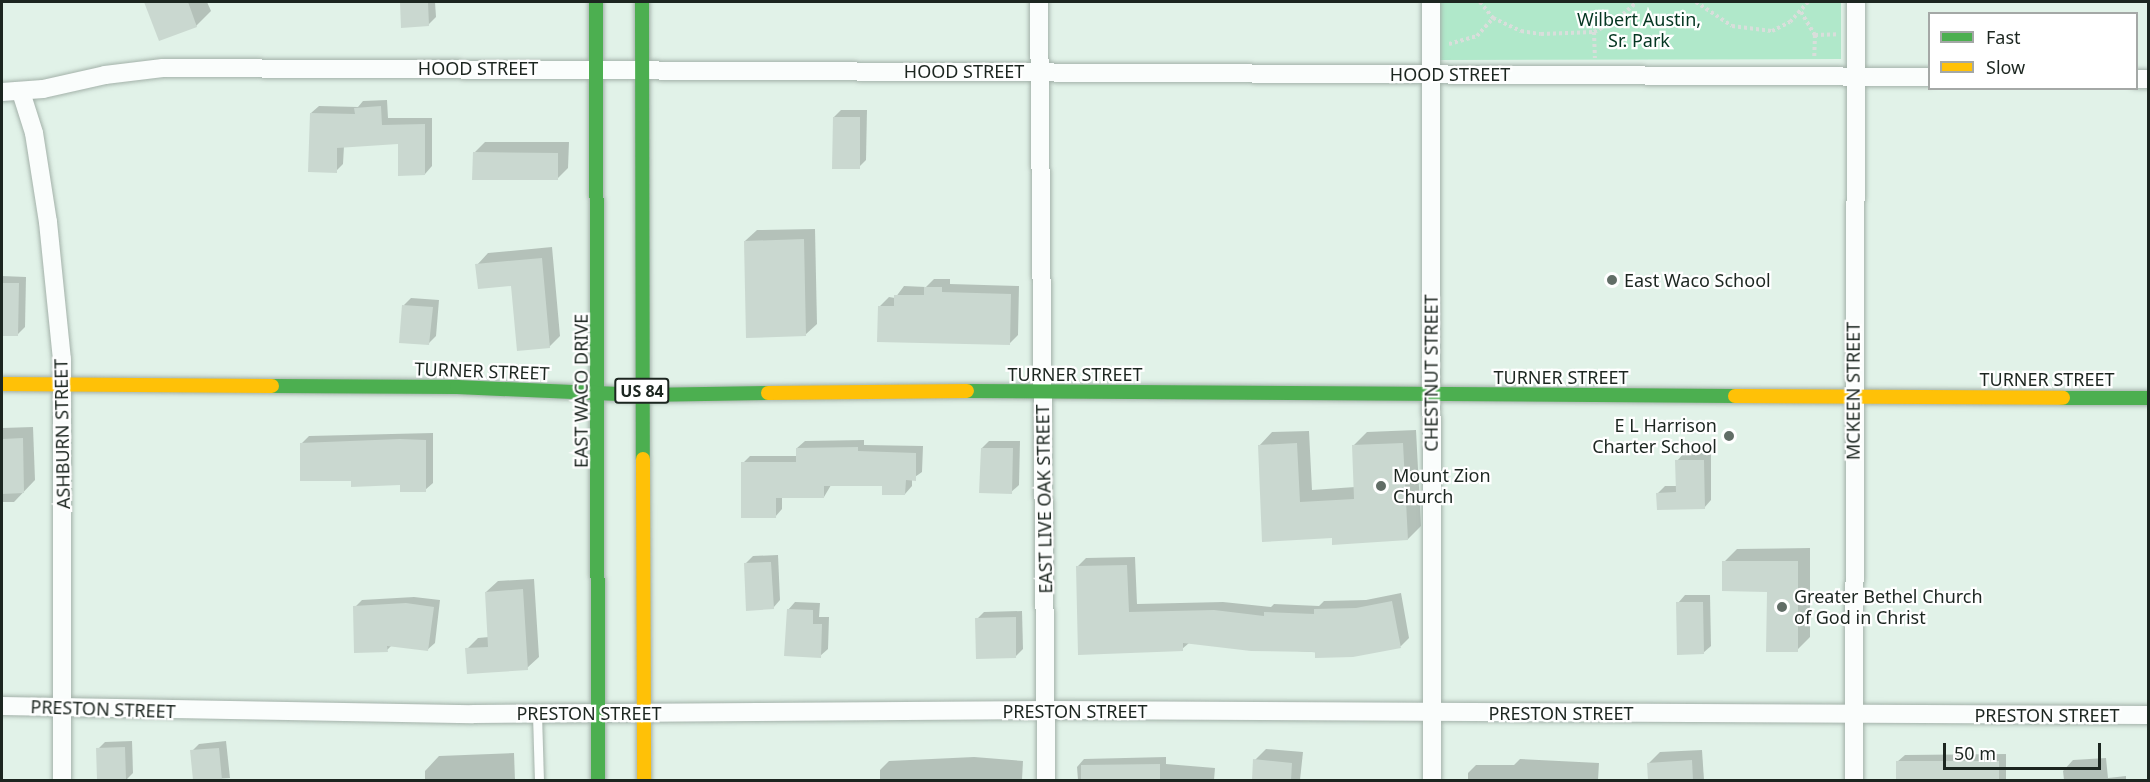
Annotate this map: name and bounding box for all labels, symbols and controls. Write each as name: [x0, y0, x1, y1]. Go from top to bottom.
park label: Wilbert Austin, Sr. Park: [1577, 9, 1701, 52]
legend: [1928, 12, 2138, 90]
text: Fast: [1986, 25, 2021, 49]
text: Slow: [1986, 55, 2025, 79]
street label: HOOD STREET: [418, 57, 538, 79]
street label: HOOD STREET: [904, 60, 1024, 82]
street label: HOOD STREET: [1390, 63, 1510, 85]
place label: East Waco School: [1624, 269, 1771, 291]
marker: East Waco School: [1605, 273, 1619, 287]
street label: CHESTNUT STREET: [1420, 294, 1442, 452]
street label: EAST WACO DRIVE: [570, 314, 592, 468]
street label: MCKEEN STREET: [1842, 322, 1864, 460]
street label: TURNER STREET: [414, 358, 550, 384]
street label: ASHBURN STREET: [50, 359, 74, 509]
street label: TURNER STREET: [1007, 363, 1143, 385]
street label: TURNER STREET: [1493, 366, 1629, 388]
street label: TURNER STREET: [1979, 368, 2115, 390]
road number: US 84: [614, 378, 670, 404]
street label: EAST LIVE OAK STREET: [1032, 404, 1056, 594]
place label: E L Harrison Charter School: [1592, 415, 1717, 458]
marker: E L Harrison Charter School: [1722, 429, 1736, 443]
place label: Mount Zion Church: [1393, 465, 1491, 508]
marker: Mount Zion Church: [1374, 479, 1388, 493]
place label: Greater Bethel Church of God in Christ: [1794, 586, 1983, 628]
marker: Greater Bethel Church of God in Christ: [1775, 600, 1789, 614]
street label: PRESTON STREET: [30, 696, 176, 722]
street label: PRESTON STREET: [1002, 700, 1148, 722]
street label: PRESTON STREET: [516, 702, 662, 724]
street label: PRESTON STREET: [1488, 702, 1634, 724]
street label: PRESTON STREET: [1974, 704, 2120, 726]
scale bar: [1946, 731, 2104, 769]
text: 50 m: [1954, 741, 1996, 765]

